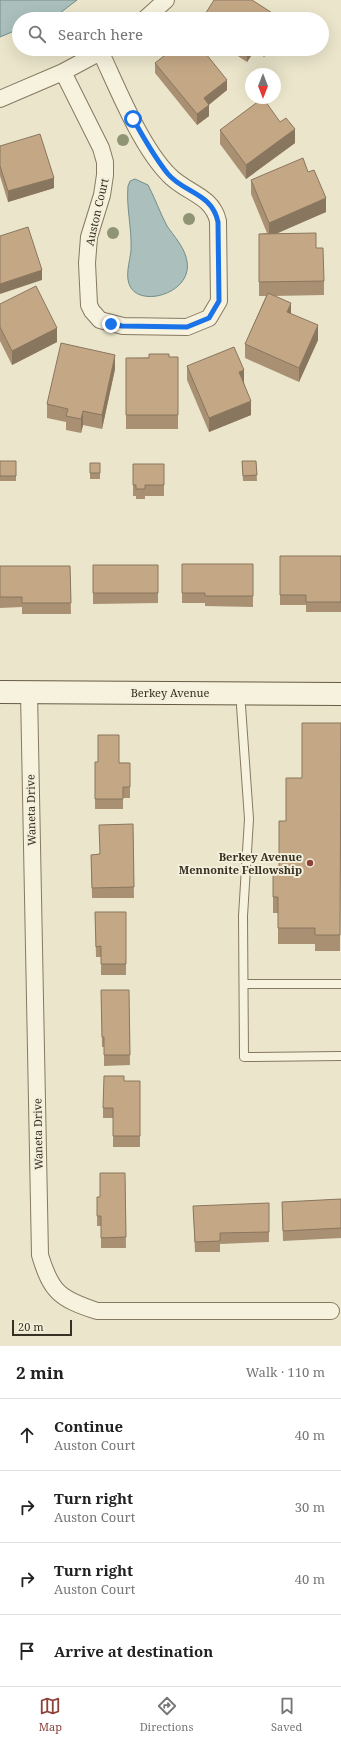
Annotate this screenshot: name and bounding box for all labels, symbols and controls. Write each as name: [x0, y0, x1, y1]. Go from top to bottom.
search box: [12, 12, 329, 56]
icon: search: [26, 23, 48, 45]
text: Search here: [58, 24, 143, 44]
north arrow: [245, 68, 281, 104]
route start: [124, 110, 142, 128]
street label: Auston Court: [81, 177, 112, 247]
route end: [102, 315, 120, 333]
street label: Berkey Avenue: [131, 685, 209, 700]
street label: Waneta Drive: [22, 774, 39, 846]
place label: Berkey Avenue Mennonite Fellowship: [179, 849, 302, 877]
marker: Berkey Avenue Mennonite Fellowship: [305, 858, 315, 868]
street label: Waneta Drive: [29, 1098, 46, 1170]
scale bar: [12, 1318, 72, 1337]
text: 20 m: [18, 1319, 44, 1334]
text: 2 min: [16, 1361, 64, 1384]
text: Walk · 110 m: [246, 1363, 325, 1381]
text: Continue: [54, 1416, 123, 1436]
icon: ahead: [16, 1424, 38, 1446]
text: 40 m: [295, 1426, 325, 1444]
text: Auston Court: [54, 1436, 135, 1454]
text: Turn right: [54, 1488, 133, 1508]
icon: right: [16, 1496, 38, 1518]
text: 30 m: [295, 1498, 325, 1516]
text: Auston Court: [54, 1508, 135, 1526]
text: Turn right: [54, 1560, 133, 1580]
icon: right: [16, 1568, 38, 1590]
text: 40 m: [295, 1570, 325, 1588]
text: Auston Court: [54, 1580, 135, 1598]
icon: arrive: [16, 1640, 38, 1662]
text: Arrive at destination: [54, 1641, 213, 1661]
tab: Map: [39, 1695, 62, 1734]
tab: Directions: [140, 1695, 193, 1734]
tab: Saved: [271, 1695, 302, 1734]

